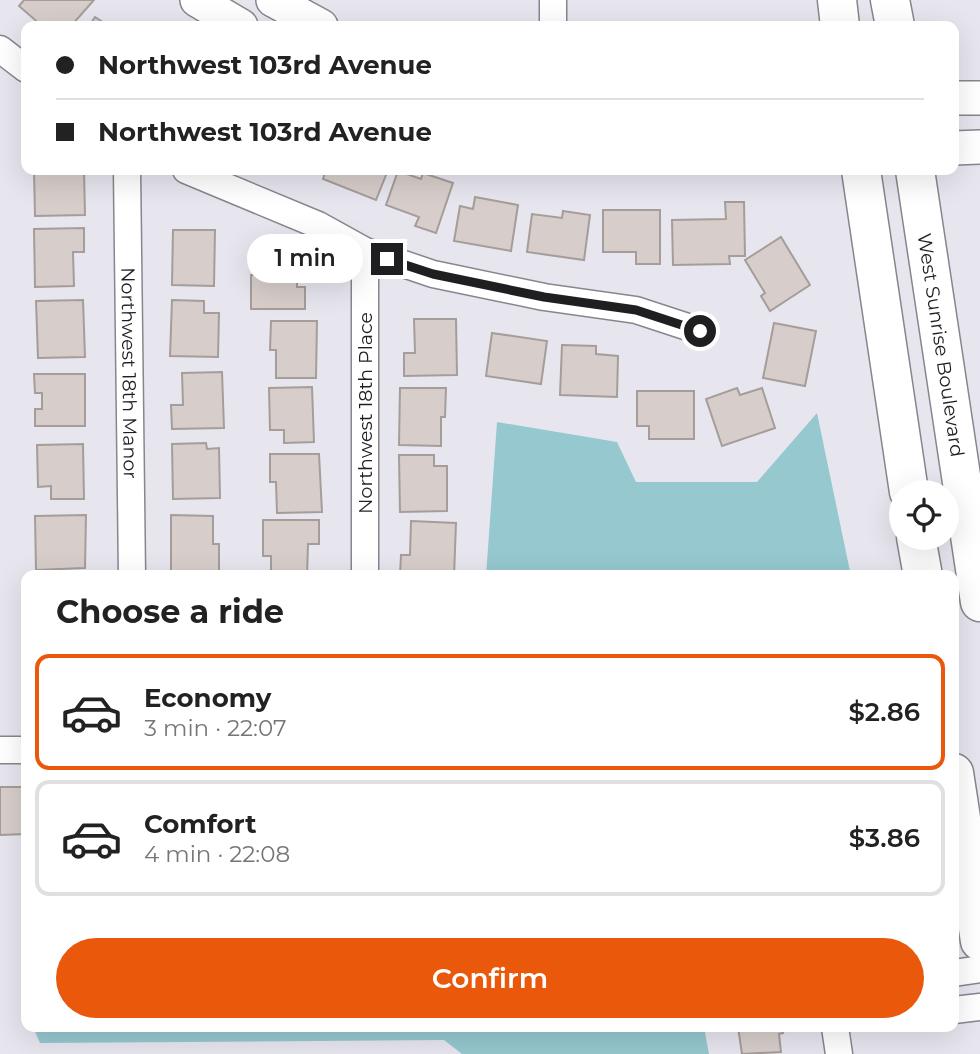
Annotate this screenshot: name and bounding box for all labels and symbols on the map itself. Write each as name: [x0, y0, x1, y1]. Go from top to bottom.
street label: West Sunrise Boulevard: [913, 232, 970, 459]
callout: 1 min: [247, 234, 362, 284]
route end: [371, 243, 403, 275]
street label: Northwest 18th Manor: [117, 267, 142, 479]
street label: Northwest 18th Place: [354, 312, 377, 514]
route start: [684, 315, 716, 347]

